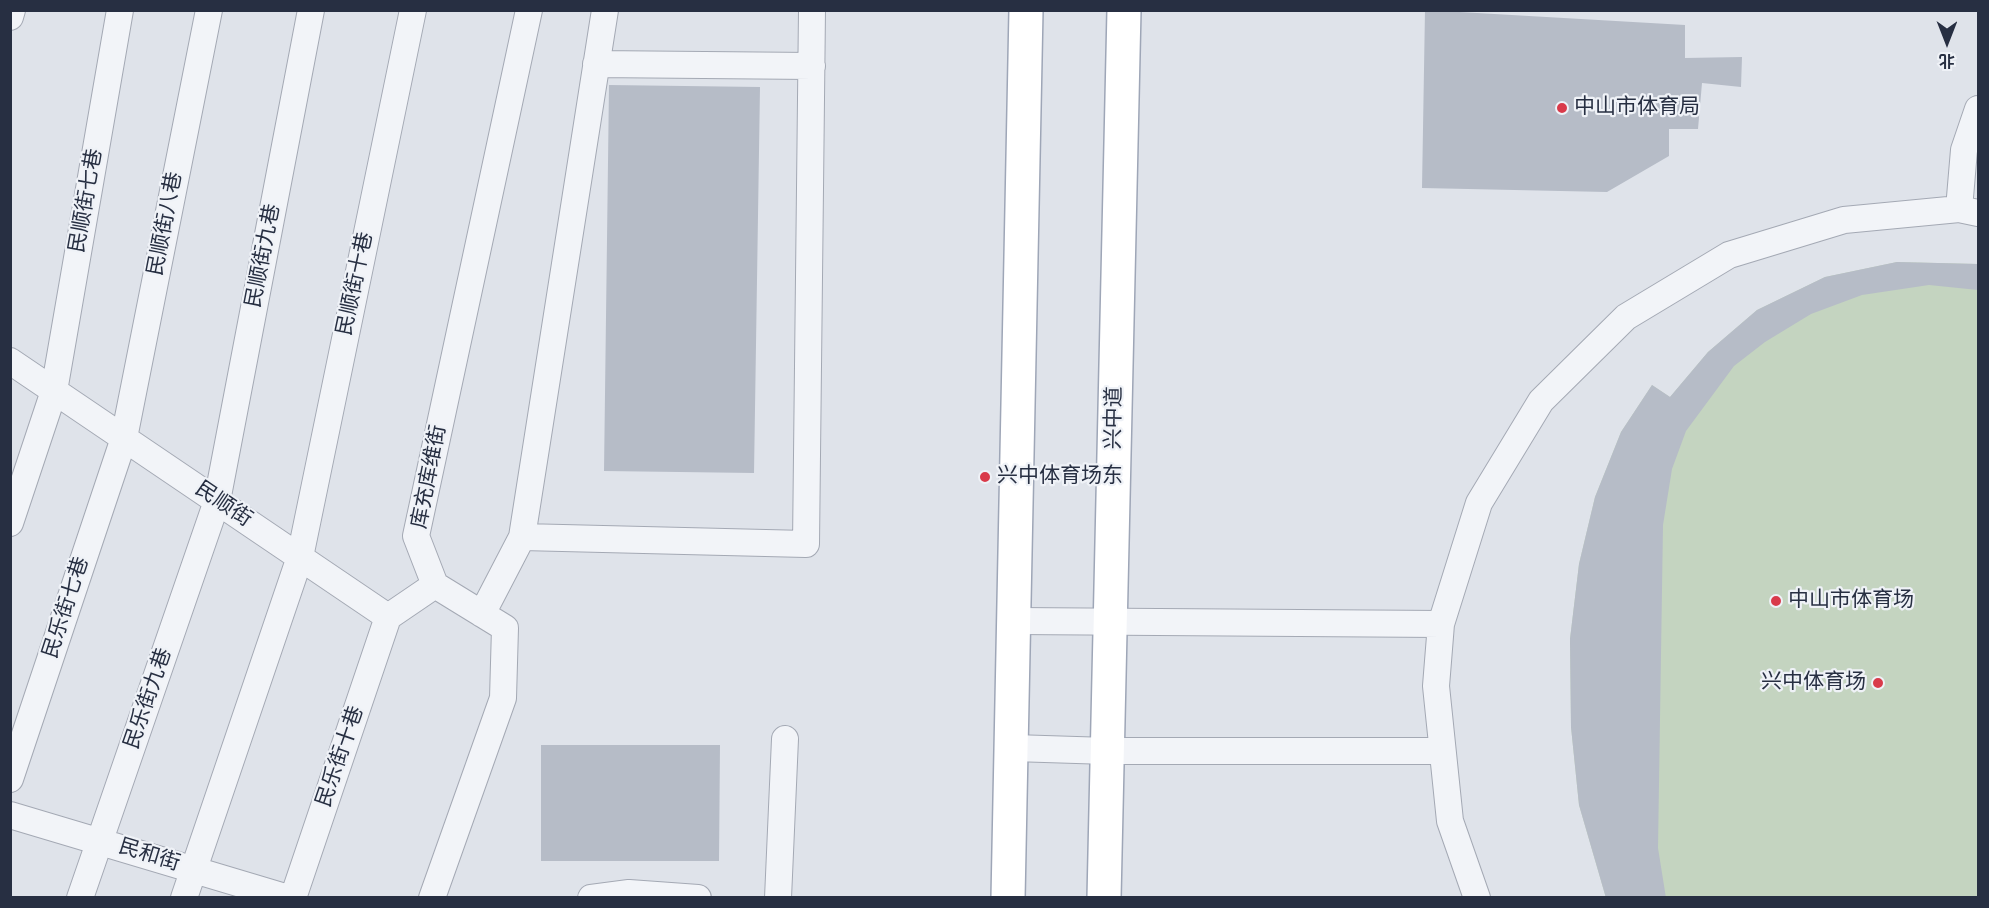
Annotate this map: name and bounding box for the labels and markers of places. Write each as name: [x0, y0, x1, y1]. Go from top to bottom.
place label: 中山市体育局: [1574, 95, 1700, 121]
marker: 中山市体育局: [1555, 101, 1569, 115]
place label: 兴中体育场东: [997, 464, 1123, 490]
marker: 兴中体育场东: [978, 470, 992, 484]
place label: 中山市体育场: [1788, 588, 1914, 614]
marker: 中山市体育场: [1769, 594, 1783, 608]
place label: 兴中体育场: [1761, 670, 1866, 696]
marker: 兴中体育场: [1871, 676, 1885, 690]

